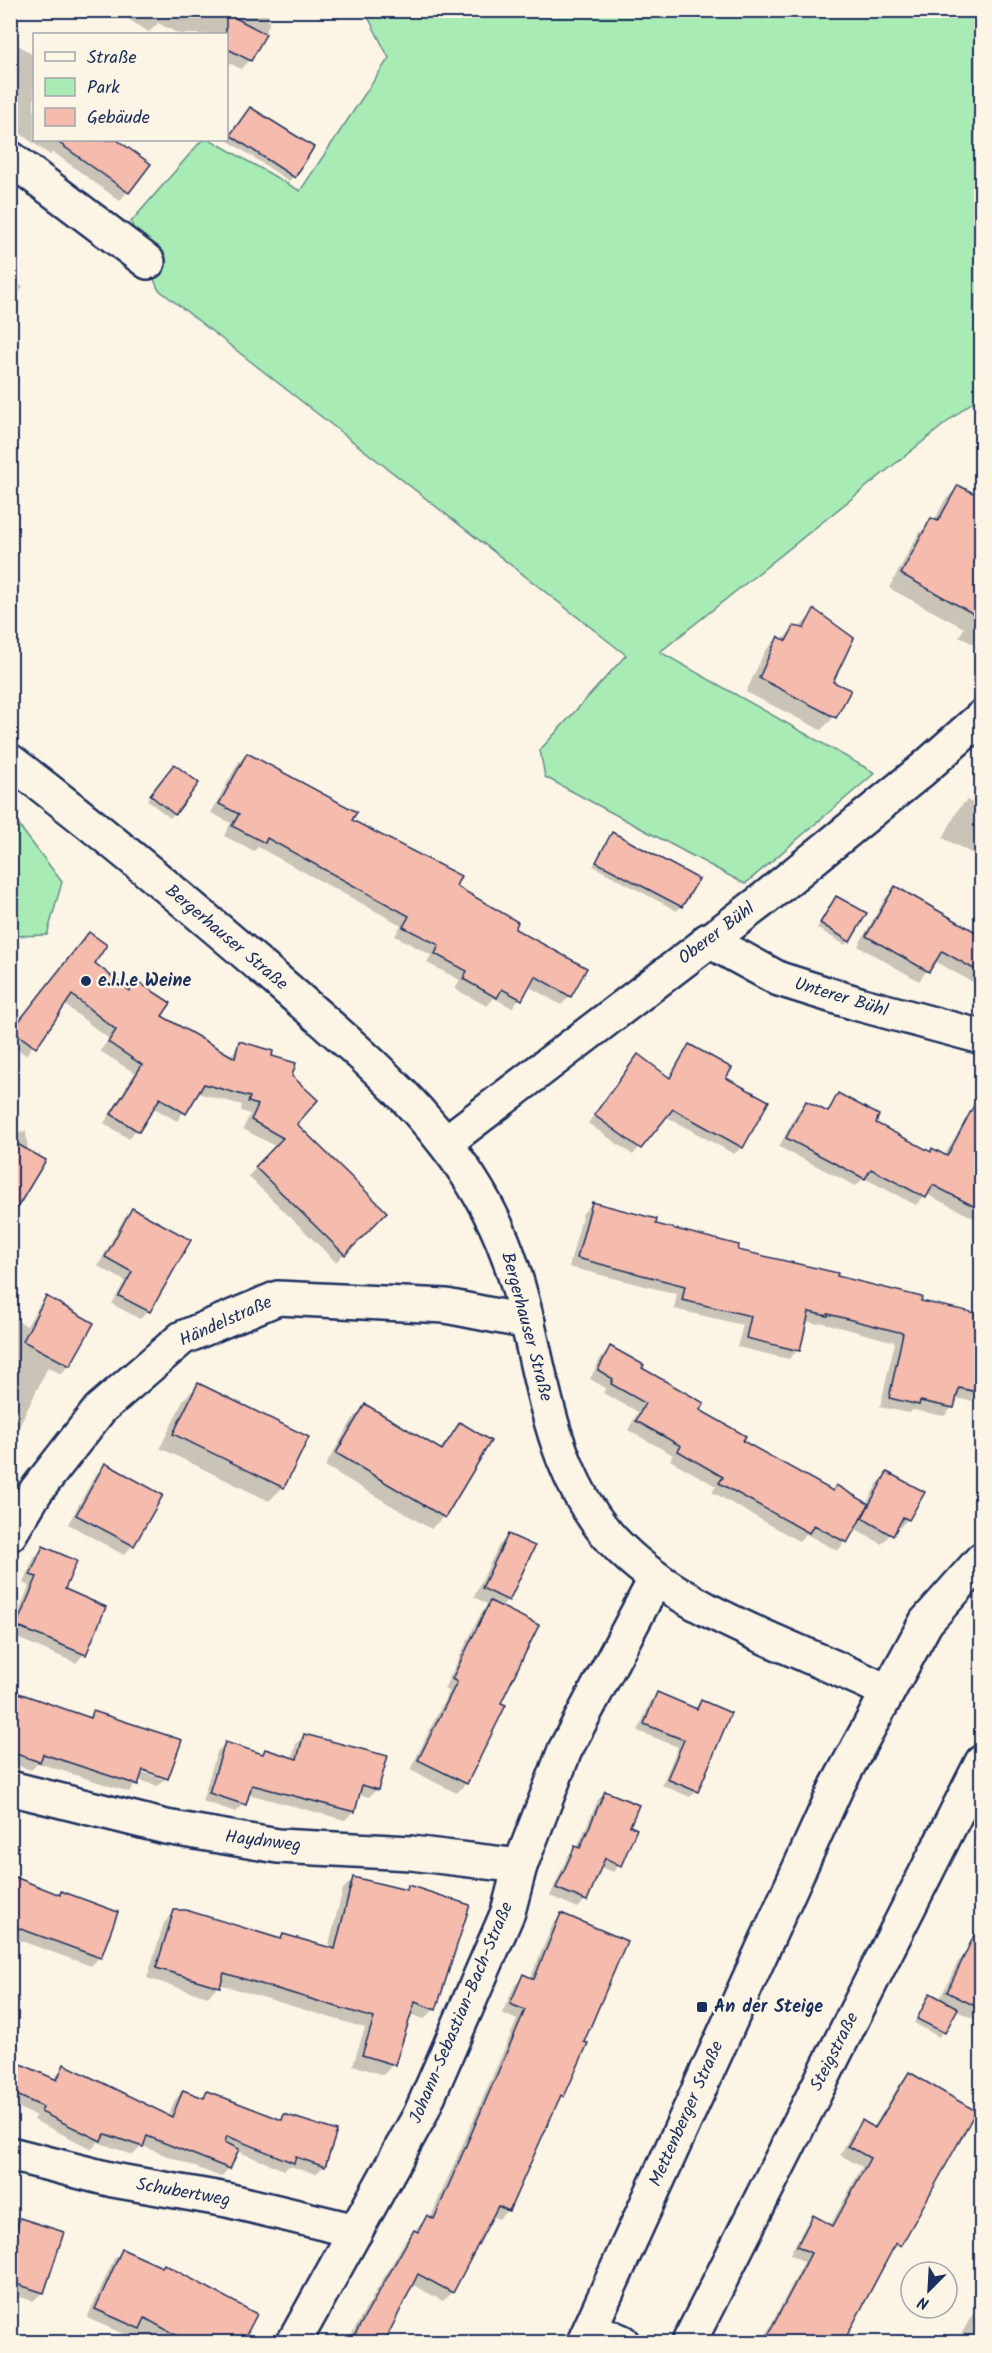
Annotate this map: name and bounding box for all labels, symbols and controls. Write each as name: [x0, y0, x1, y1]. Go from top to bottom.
legend: [33, 33, 228, 141]
text: Straße: [87, 44, 137, 73]
text: Park: [87, 74, 120, 103]
text: Gebäude: [87, 104, 150, 133]
street label: Bergerhauser Straße: [158, 878, 294, 998]
street label: Oberer Bühl: [672, 895, 762, 973]
place label: e.l.l.e Weine: [98, 967, 191, 996]
street label: Unterer Bühl: [790, 970, 892, 1026]
marker: e.l.l.e Weine: [79, 974, 93, 988]
street label: Bergerhauser Straße: [492, 1249, 560, 1405]
street label: Händelstraße: [175, 1289, 277, 1355]
street label: Haydnweg: [223, 1823, 303, 1861]
street label: Johann-Sebastian-Bach-Straße: [402, 1898, 522, 2128]
place label: An der Steige: [714, 1993, 823, 2022]
marker: An der Steige: [695, 2000, 709, 2014]
street label: Steigstraße: [803, 2007, 867, 2097]
street label: Mettenberger Straße: [642, 2036, 732, 2192]
street label: Schubertweg: [134, 2170, 232, 2216]
north arrow: [899, 2260, 959, 2320]
text: N: [914, 2289, 933, 2316]

